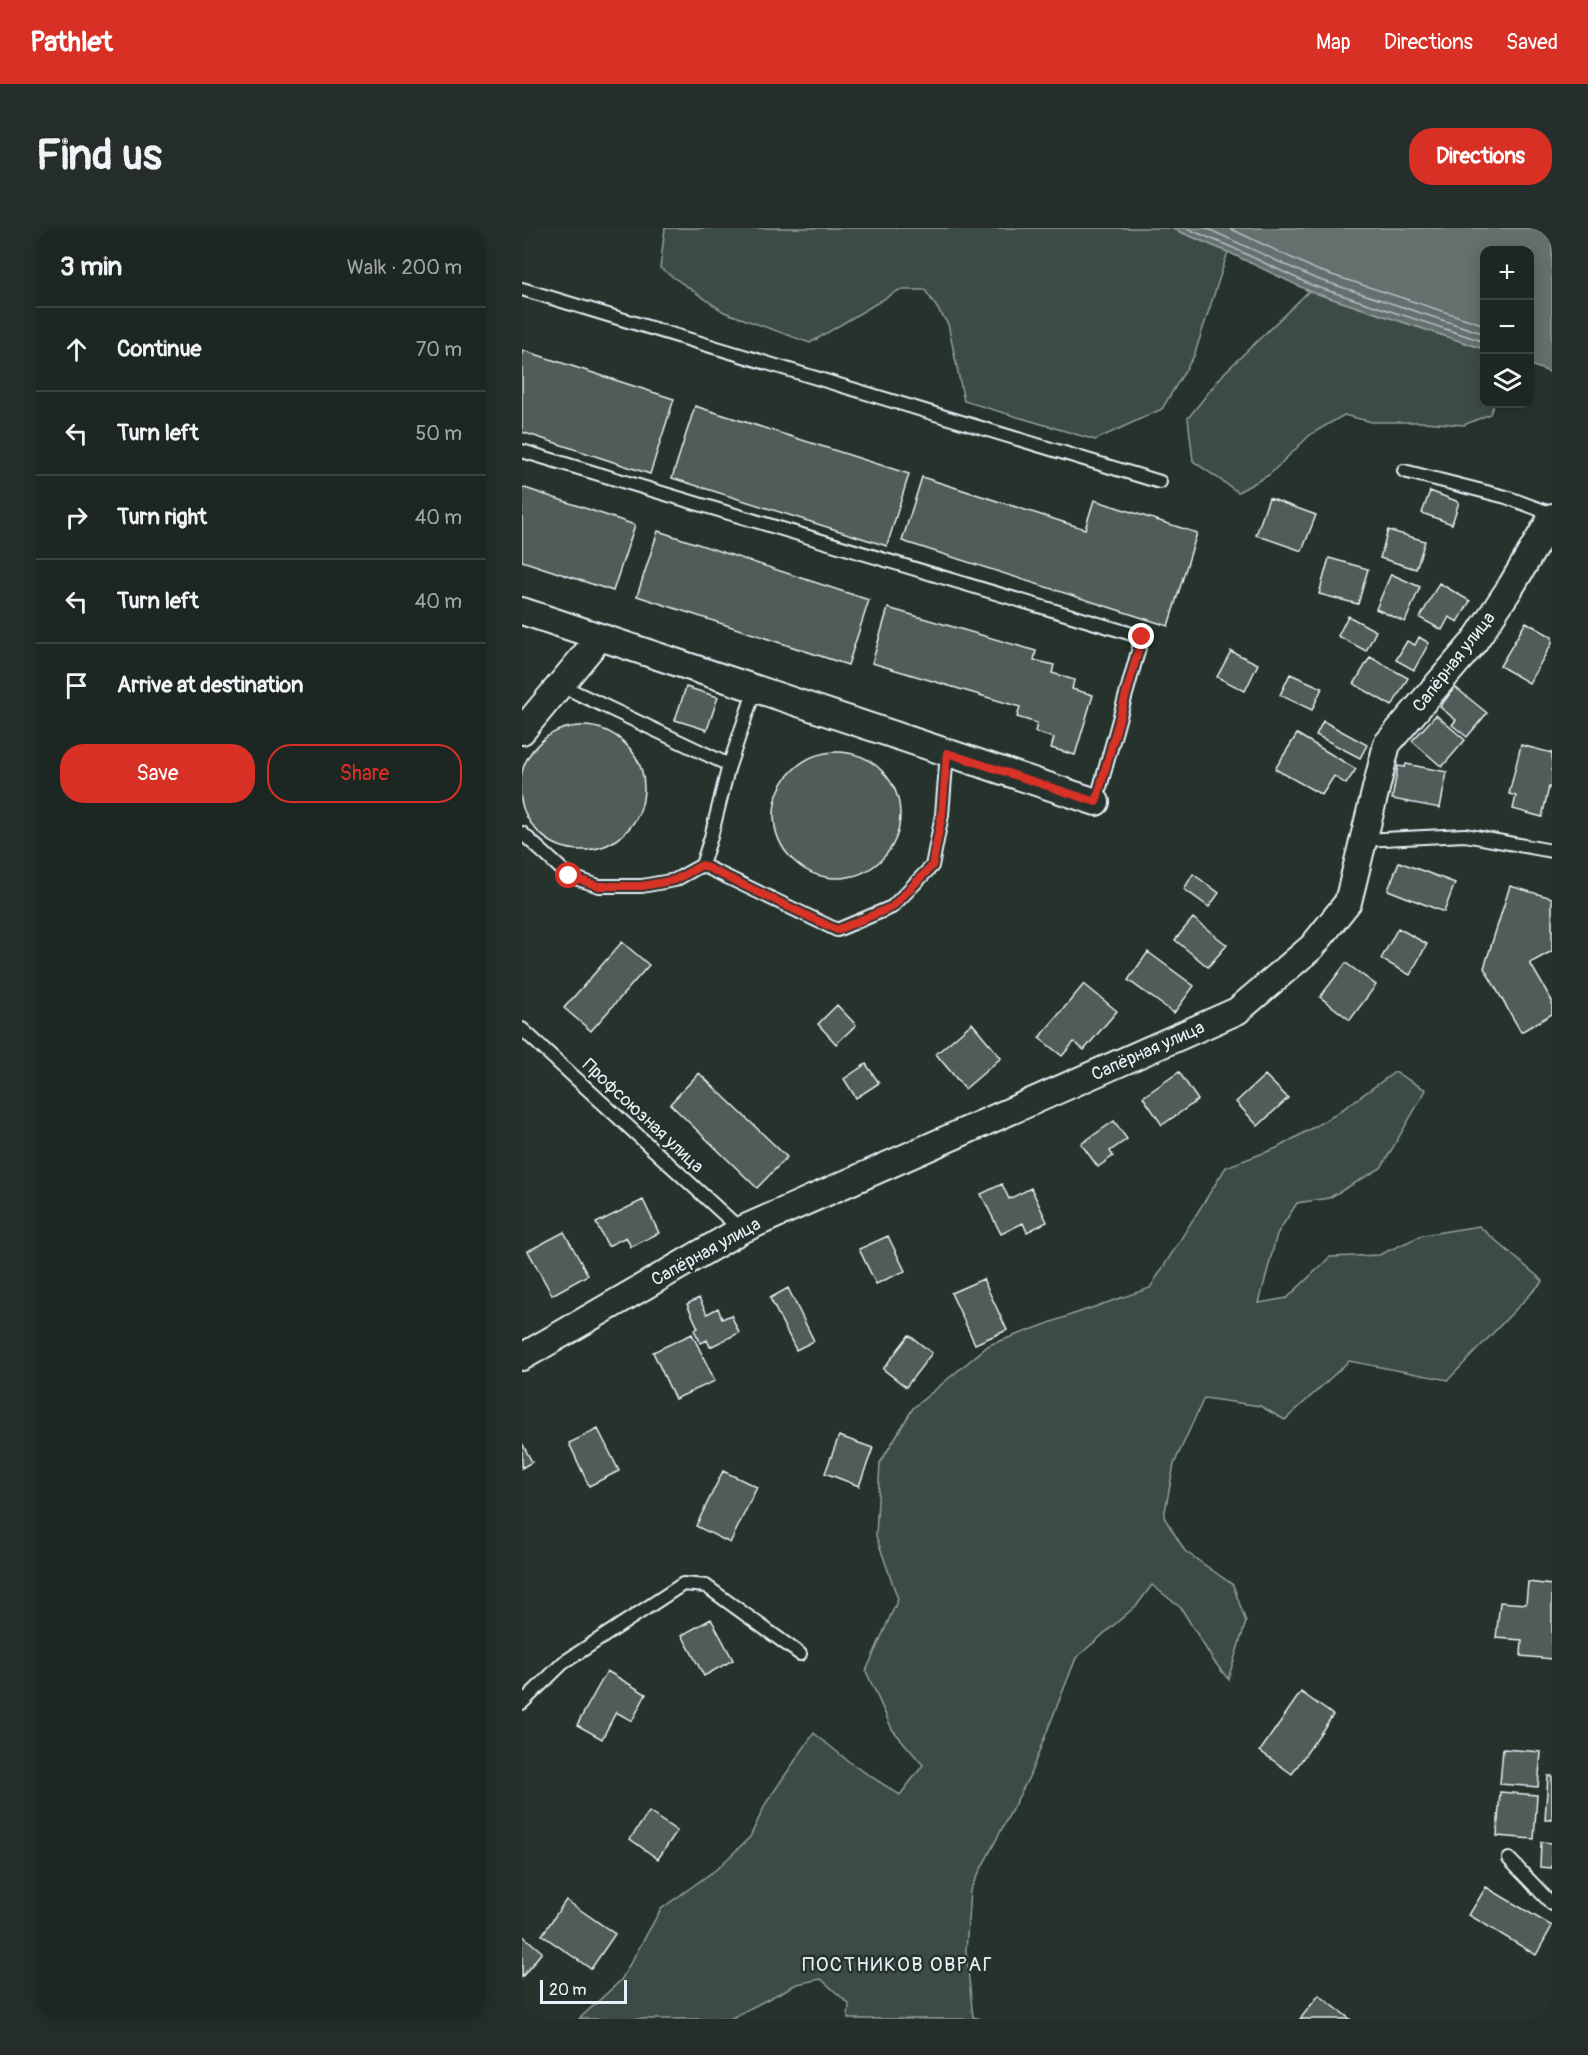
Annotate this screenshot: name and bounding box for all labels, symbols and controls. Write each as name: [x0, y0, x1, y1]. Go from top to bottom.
text: Pathlet: [30, 25, 113, 60]
text: Map: [1316, 29, 1351, 56]
text: Directions: [1384, 29, 1473, 56]
text: Saved: [1506, 29, 1558, 56]
button: Directions: [1409, 128, 1552, 185]
text: Find us: [36, 130, 162, 182]
map controls: [1480, 246, 1534, 408]
button: +: [1480, 246, 1534, 300]
text: 3 min: [60, 251, 122, 283]
text: Walk · 200 m: [347, 255, 462, 280]
button: −: [1480, 300, 1534, 354]
icon: ahead: [60, 333, 93, 366]
text: Continue: [117, 335, 201, 363]
text: 70 m: [416, 337, 462, 362]
button: layers: [1480, 354, 1534, 408]
icon: left: [60, 417, 93, 450]
text: Turn left: [117, 419, 199, 447]
text: 50 m: [415, 421, 462, 446]
icon: right: [60, 501, 93, 534]
text: Turn right: [117, 503, 207, 531]
text: 40 m: [415, 505, 462, 530]
icon: left: [60, 585, 93, 618]
text: Turn left: [117, 587, 199, 615]
text: 40 m: [415, 589, 462, 614]
street label: Сапёрная улица: [1408, 607, 1500, 717]
route end: [1128, 623, 1154, 649]
icon: arrive: [60, 669, 93, 702]
text: Arrive at destination: [117, 671, 303, 699]
button: Save: [60, 744, 255, 803]
button: Share: [267, 744, 462, 803]
route start: [555, 862, 581, 888]
street label: Сапёрная улица: [1088, 1016, 1208, 1086]
street label: Профсоюзная улица: [577, 1054, 709, 1178]
street label: Сапёрная улица: [647, 1213, 765, 1291]
district label: ПОСТНИКОВ ОВРАГ: [802, 1952, 994, 1977]
scale bar: [540, 1977, 627, 2004]
text: 20 m: [549, 1980, 587, 2000]

